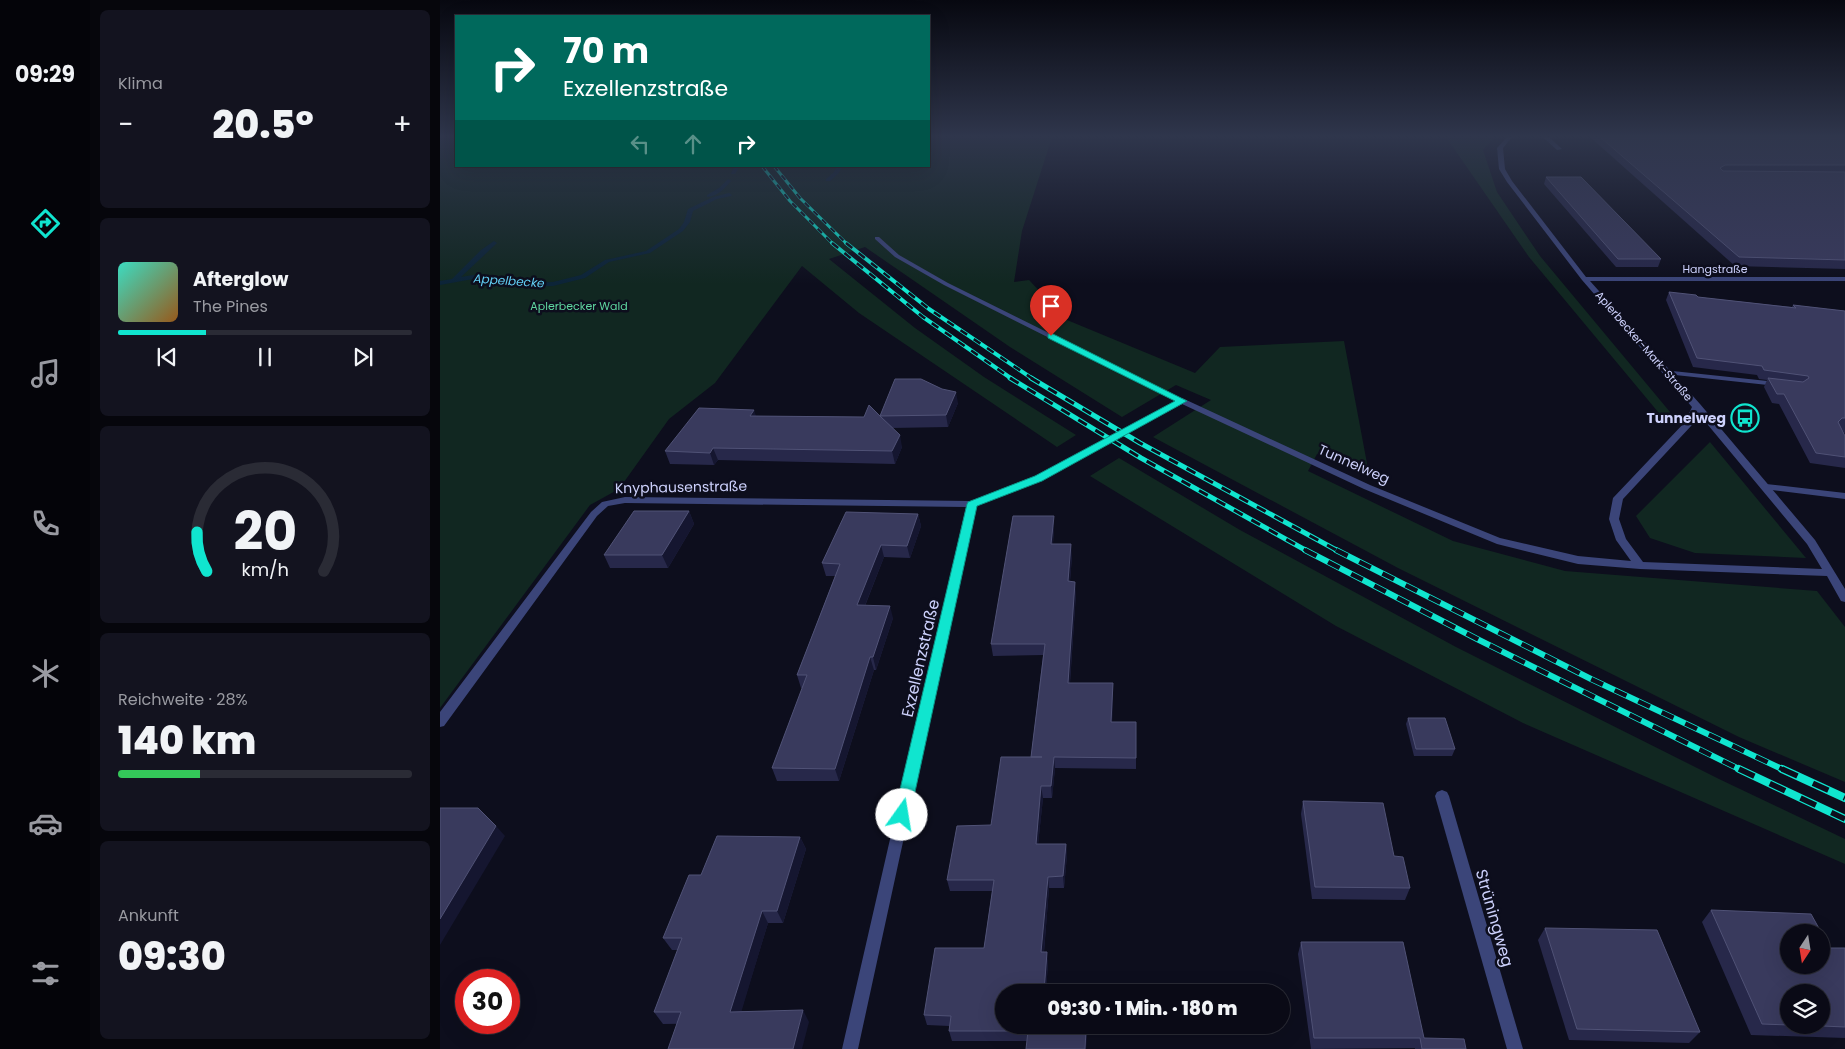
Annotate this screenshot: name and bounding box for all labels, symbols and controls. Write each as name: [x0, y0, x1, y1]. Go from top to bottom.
text: 70 m: [563, 26, 649, 75]
icon: right: [480, 35, 545, 100]
text: 09:29: [15, 59, 75, 90]
text: Klima: [118, 72, 163, 95]
text: Exzellenzstraße: [563, 73, 728, 104]
text: 20.5°: [213, 98, 314, 151]
text: −: [118, 105, 133, 144]
text: +: [393, 105, 412, 144]
icon: left: [626, 130, 654, 158]
icon: ahead: [679, 130, 707, 158]
icon: right: [732, 130, 760, 158]
icon: directions: [28, 206, 63, 241]
street label: Hangstraße: [1682, 261, 1748, 277]
text: Afterglow: [193, 266, 288, 293]
water label: Appelbecke: [472, 269, 546, 292]
pin: [1030, 285, 1072, 336]
street label: Aplerbecker-Mark-Straße: [1592, 288, 1696, 405]
icon: arrive: [1037, 292, 1065, 320]
text: The Pines: [193, 295, 268, 318]
park label: Aplerbecker Wald: [530, 298, 628, 314]
icon: previous: [153, 343, 181, 371]
icon: pause: [251, 343, 279, 371]
icon: next: [349, 343, 377, 371]
icon: music: [28, 356, 63, 391]
bus stop icon: Tunnelweg: [1730, 403, 1760, 433]
place label: Tunnelweg: [1646, 408, 1726, 428]
street label: Tunnelweg: [1315, 439, 1393, 489]
street label: Knyphausenstraße: [615, 476, 748, 498]
text: 20: [233, 495, 297, 568]
icon: phone: [28, 506, 63, 541]
text: km/h: [241, 557, 289, 582]
street label: Exzellenzstraße: [896, 597, 945, 719]
icon: climate: [28, 656, 63, 691]
text: Reichweite · 28%: [118, 688, 248, 711]
text: 140 km: [118, 714, 256, 767]
position arrow: [875, 788, 927, 840]
icon: car: [28, 806, 63, 841]
street label: Strüningweg: [1470, 867, 1519, 970]
text: Ankunft: [118, 904, 179, 927]
north arrow: [1780, 924, 1830, 974]
map controls: [1780, 924, 1830, 1034]
text: 09:30: [118, 930, 226, 983]
icon: filters: [28, 956, 63, 991]
speed limit sign: 30: [455, 969, 520, 1034]
button: layers: [1780, 984, 1830, 1034]
text: 09:30 · 1 Min. · 180 m: [1047, 995, 1238, 1022]

